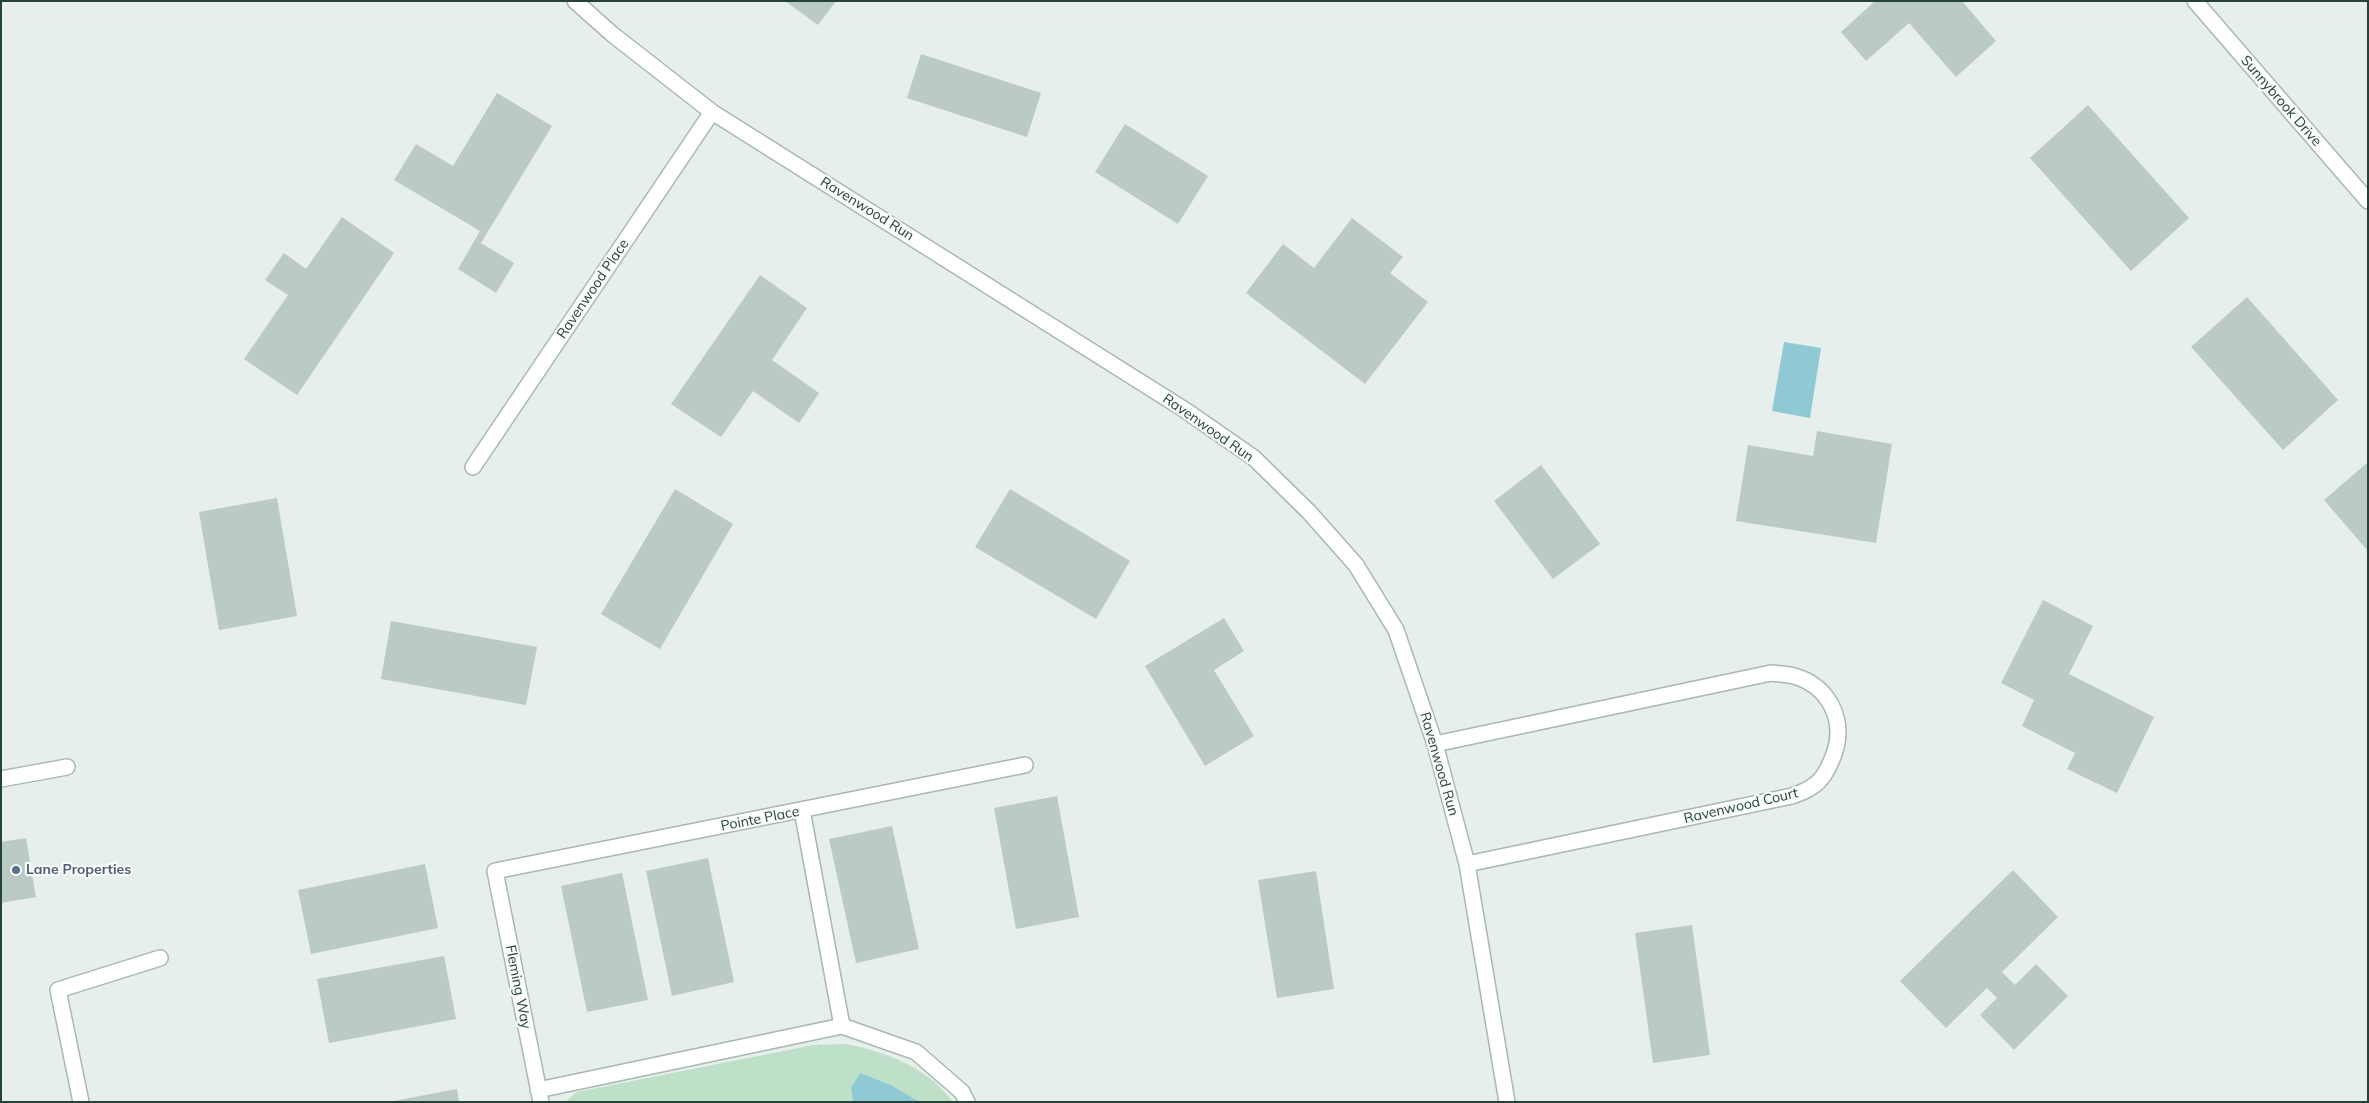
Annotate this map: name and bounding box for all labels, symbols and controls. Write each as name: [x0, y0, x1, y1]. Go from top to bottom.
street label: Sunnybrook Drive: [2237, 52, 2325, 150]
street label: Ravenwood Run: [817, 173, 917, 245]
street label: Ravenwood Place: [553, 236, 633, 342]
street label: Ravenwood Run: [1159, 390, 1257, 466]
street label: Ravenwood Run: [1416, 710, 1462, 818]
street label: Ravenwood Court: [1682, 785, 1800, 827]
street label: Pointe Place: [719, 803, 801, 835]
place label: Lane Properties: [26, 862, 131, 878]
marker: Lane Properties: [10, 864, 22, 876]
street label: Fleming Way: [502, 944, 534, 1030]

